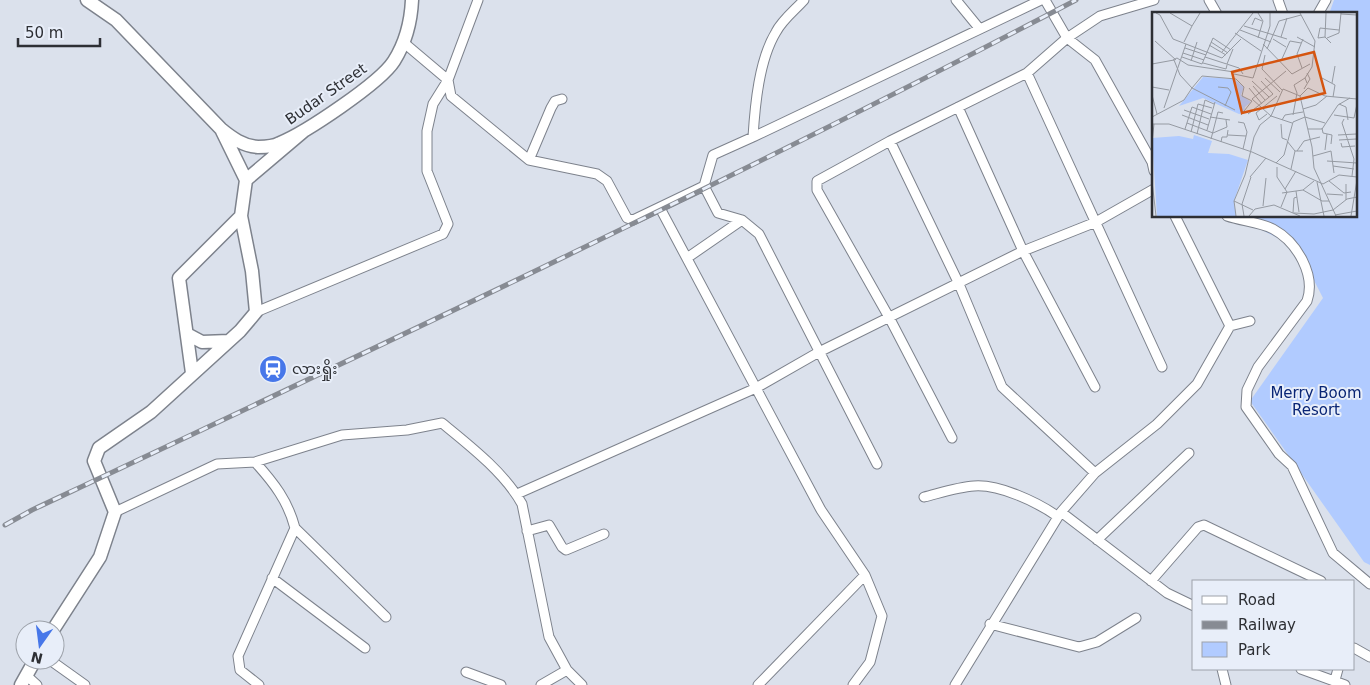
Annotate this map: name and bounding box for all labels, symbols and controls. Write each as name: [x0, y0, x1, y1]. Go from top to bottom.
inset map: [1152, 12, 1358, 218]
scale bar: [18, 15, 100, 47]
text: 50 m: [25, 24, 63, 42]
street label: Budar Street: [282, 59, 370, 129]
station icon: လားရှိုး: [258, 354, 288, 384]
place label: လားရှိုး: [292, 359, 337, 381]
park label: Merry Boom Resort: [1270, 384, 1362, 419]
legend: [1192, 580, 1355, 670]
text: Road: [1238, 591, 1276, 609]
text: Railway: [1238, 616, 1296, 634]
north arrow: [15, 620, 65, 670]
text: Park: [1238, 641, 1271, 659]
text: N: [29, 648, 44, 667]

